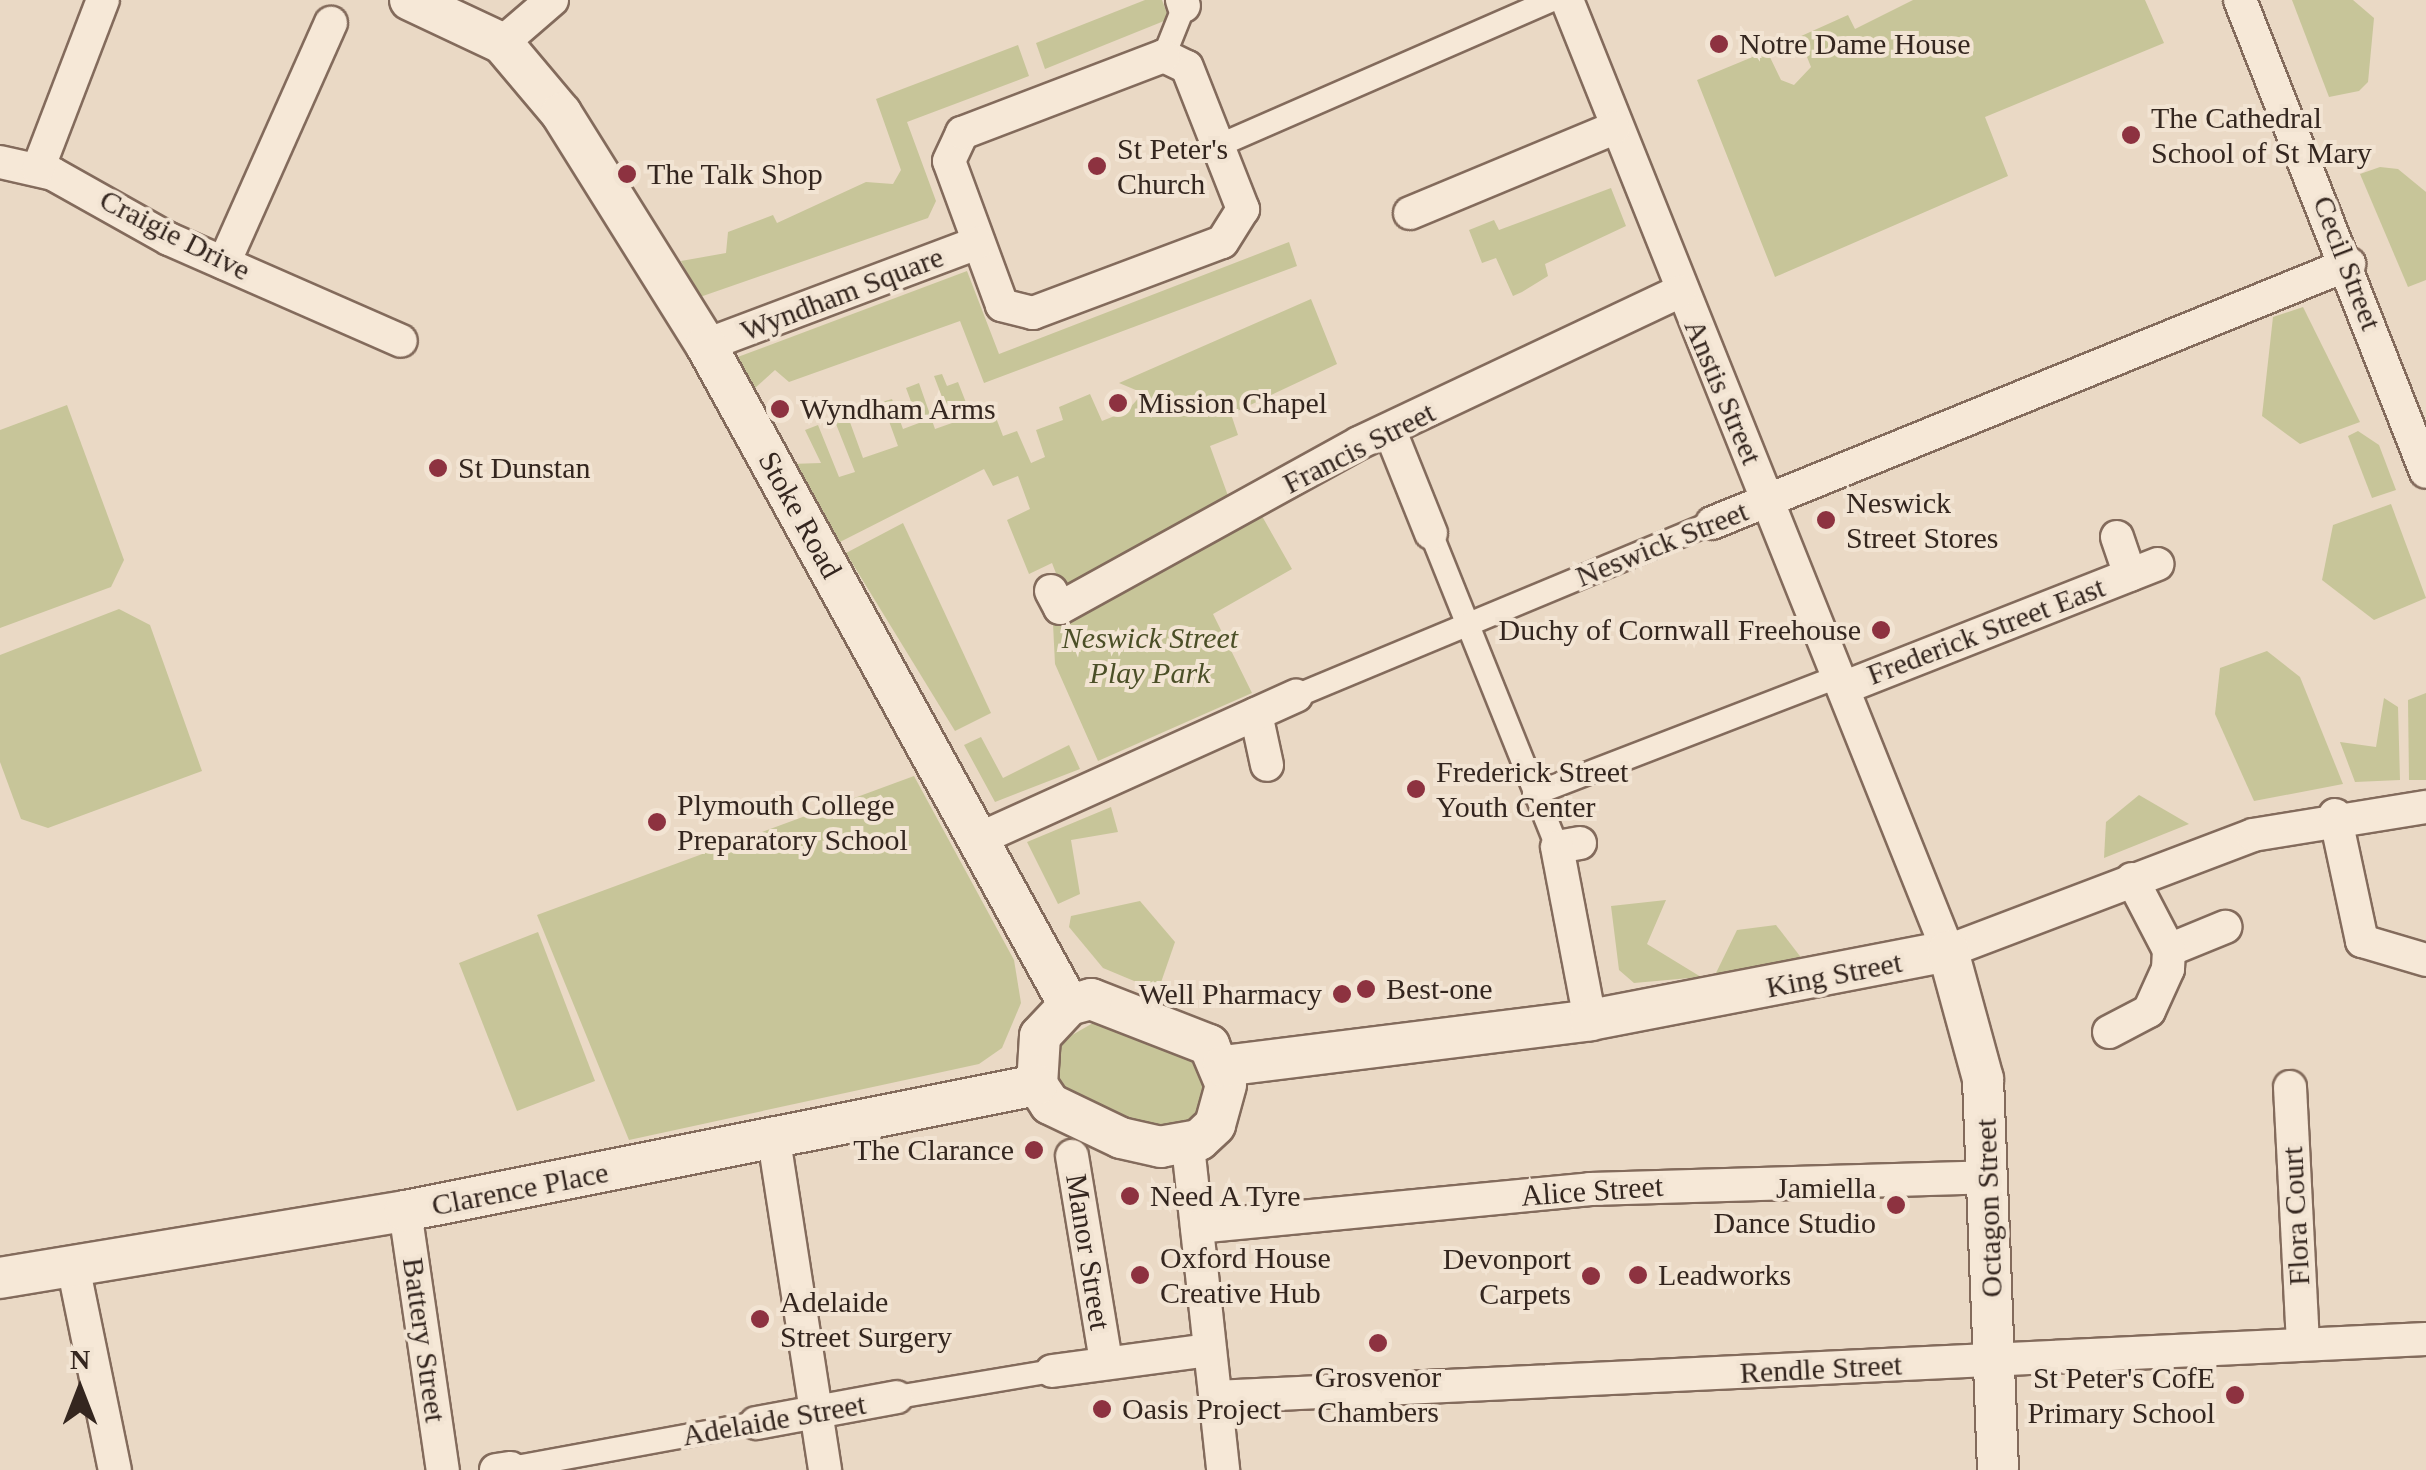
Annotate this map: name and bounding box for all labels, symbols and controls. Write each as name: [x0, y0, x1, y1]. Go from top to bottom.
place label: Notre Dame House: [1739, 26, 1971, 62]
marker: Notre Dame House: [1708, 33, 1730, 55]
place label: The Cathedral School of St Mary: [2151, 100, 2372, 170]
marker: The Cathedral School of St Mary: [2120, 124, 2142, 146]
place label: St Peter's Church: [1117, 131, 1228, 202]
marker: St Peter's Church: [1086, 155, 1108, 177]
place label: The Talk Shop: [647, 156, 823, 192]
marker: The Talk Shop: [616, 163, 638, 185]
street label: Craigie Drive: [94, 182, 256, 288]
street label: Cecil Street: [2305, 191, 2389, 335]
street label: Wyndham Square: [736, 239, 948, 349]
street label: Anstis Street: [1676, 314, 1770, 470]
place label: Mission Chapel: [1138, 385, 1327, 421]
place label: Wyndham Arms: [800, 391, 997, 427]
marker: Mission Chapel: [1107, 392, 1129, 414]
street label: Francis Street: [1277, 394, 1441, 502]
marker: Wyndham Arms: [769, 398, 791, 420]
street label: Stoke Road: [751, 445, 849, 585]
place label: St Dunstan: [458, 450, 591, 486]
marker: St Dunstan: [427, 457, 449, 479]
place label: Neswick Street Stores: [1846, 485, 1998, 556]
street label: Neswick Street: [1571, 493, 1753, 595]
marker: Neswick Street Stores: [1815, 509, 1837, 531]
street label: Frederick Street East: [1862, 569, 2110, 693]
place label: Duchy of Cornwall Freehouse: [1499, 612, 1861, 648]
marker: Duchy of Cornwall Freehouse: [1870, 619, 1892, 641]
park label: Neswick Street Play Park: [1062, 620, 1238, 690]
place label: Frederick Street Youth Center: [1436, 754, 1628, 824]
marker: Frederick Street Youth Center: [1405, 778, 1427, 800]
place label: Plymouth College Preparatory School: [677, 787, 908, 858]
marker: Plymouth College Preparatory School: [646, 811, 668, 833]
street label: King Street: [1763, 944, 1905, 1006]
place label: Best-one: [1386, 971, 1493, 1007]
place label: Well Pharmacy: [1139, 976, 1322, 1012]
marker: Best-one: [1355, 978, 1377, 1000]
marker: Well Pharmacy: [1331, 983, 1353, 1005]
street label: Octagon Street: [1968, 1118, 2010, 1298]
place label: The Clarance: [853, 1132, 1014, 1168]
marker: The Clarance: [1023, 1139, 1045, 1161]
street label: Flora Court: [2274, 1146, 2318, 1286]
street label: Clarence Place: [429, 1154, 611, 1224]
street label: Alice Street: [1520, 1168, 1664, 1214]
place label: Jamiella Dance Studio: [1714, 1170, 1876, 1240]
street label: Manor Street: [1058, 1171, 1118, 1333]
place label: Need A Tyre: [1150, 1178, 1304, 1214]
marker: Need A Tyre: [1119, 1185, 1141, 1207]
marker: Jamiella Dance Studio: [1885, 1194, 1907, 1216]
place label: Oxford House Creative Hub: [1160, 1240, 1331, 1310]
place label: Devonport Carpets: [1443, 1241, 1571, 1312]
street label: Battery Street: [395, 1255, 453, 1425]
place label: Leadworks: [1658, 1257, 1791, 1293]
marker: Oxford House Creative Hub: [1129, 1264, 1151, 1286]
marker: Leadworks: [1627, 1264, 1649, 1286]
marker: Devonport Carpets: [1580, 1265, 1602, 1287]
place label: Adelaide Street Surgery: [780, 1284, 952, 1354]
marker: Adelaide Street Surgery: [749, 1308, 771, 1330]
marker: Grosvenor Chambers: [1367, 1332, 1389, 1354]
north arrow: [30, 1340, 130, 1440]
text: N: [70, 1344, 90, 1375]
street label: Rendle Street: [1739, 1347, 1903, 1391]
place label: Grosvenor Chambers: [1315, 1359, 1441, 1430]
place label: St Peter's CofE Primary School: [2028, 1360, 2215, 1430]
marker: St Peter's CofE Primary School: [2224, 1384, 2246, 1406]
street label: Adelaide Street: [679, 1386, 869, 1454]
place label: Oasis Project: [1122, 1391, 1281, 1427]
marker: Oasis Project: [1091, 1398, 1113, 1420]

